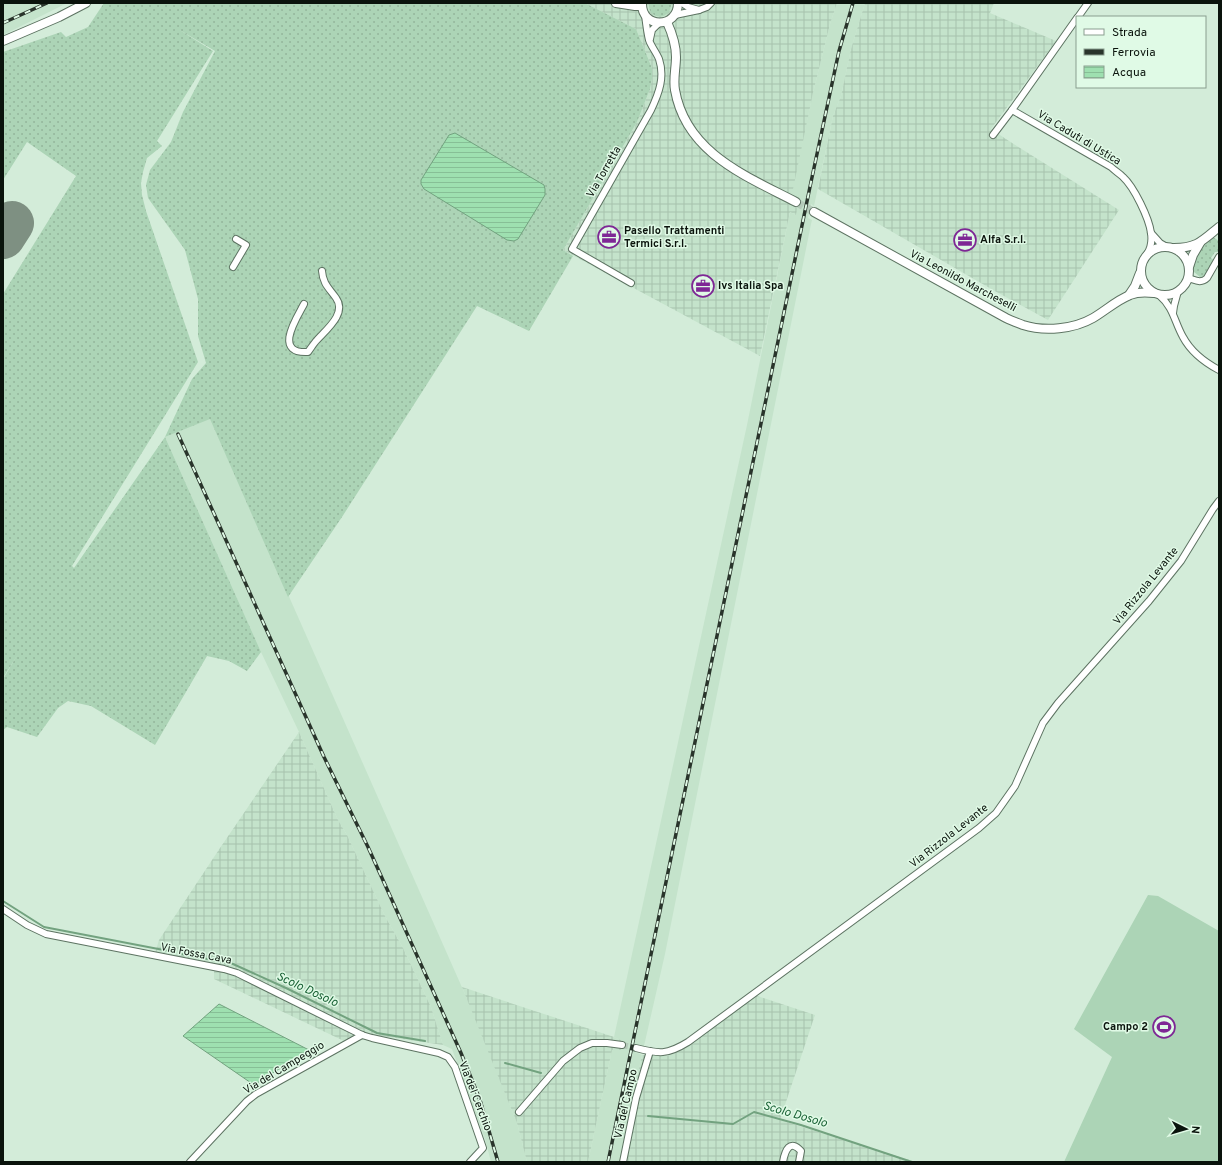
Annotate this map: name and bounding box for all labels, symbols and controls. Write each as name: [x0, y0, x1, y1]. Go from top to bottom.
legend: [1076, 16, 1206, 88]
text: Strada: [1112, 25, 1147, 41]
text: Ferrovia: [1112, 45, 1155, 61]
text: Acqua: [1112, 65, 1146, 81]
street label: Via Caduti di Ustica: [1035, 108, 1124, 169]
street label: Via Torretta: [584, 144, 624, 200]
office icon: Pasello Trattamenti Termici S.r.l.: [596, 224, 622, 250]
place label: Pasello Trattamenti Termici S.r.l.: [624, 224, 724, 251]
office icon: Alfa S.r.l.: [952, 227, 978, 253]
place label: Alfa S.r.l.: [980, 233, 1026, 247]
street label: Via Leonildo Marcheselli: [907, 247, 1019, 315]
office icon: Ivs Italia Spa: [690, 273, 716, 299]
place label: Ivs Italia Spa: [718, 279, 783, 293]
street label: Via Rizzola Levante: [1110, 544, 1182, 628]
street label: Via Rizzola Levante: [907, 801, 991, 871]
street label: Via Fossa Cava: [159, 940, 233, 968]
water label: Scolo Dosolo: [274, 969, 341, 1011]
sports icon: Campo 2: [1151, 1014, 1177, 1040]
place label: Campo 2: [1103, 1020, 1148, 1034]
street label: Via del Campeggio: [241, 1038, 327, 1098]
street label: Via del Cerchio: [455, 1059, 495, 1133]
street label: Via del Campo: [611, 1068, 641, 1140]
water label: Scolo Dosolo: [761, 1098, 830, 1132]
north arrow: [1166, 1109, 1206, 1149]
text: N: [1188, 1125, 1202, 1134]

